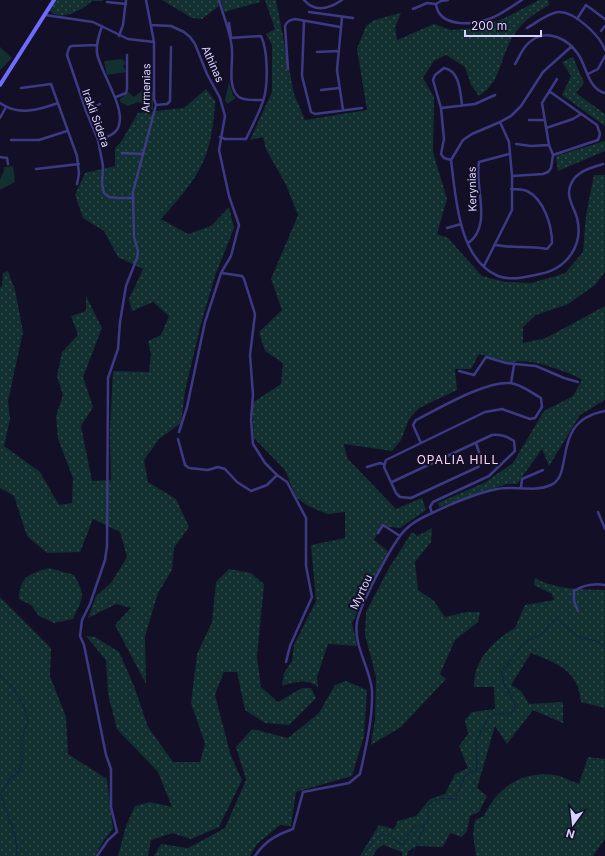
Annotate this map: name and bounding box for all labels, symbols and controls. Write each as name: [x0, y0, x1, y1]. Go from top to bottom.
scale bar: [465, 12, 541, 38]
text: 200 m: [471, 18, 507, 33]
street label: Athinas: [199, 44, 227, 85]
street label: Armenias: [139, 63, 153, 113]
street label: Irakli Sidera: [79, 87, 113, 149]
street label: Kerynias: [465, 166, 479, 212]
district label: OPALIA HILL: [417, 452, 499, 467]
street label: Myrtou: [347, 572, 375, 612]
north arrow: [553, 804, 593, 844]
text: N: [565, 826, 576, 842]

